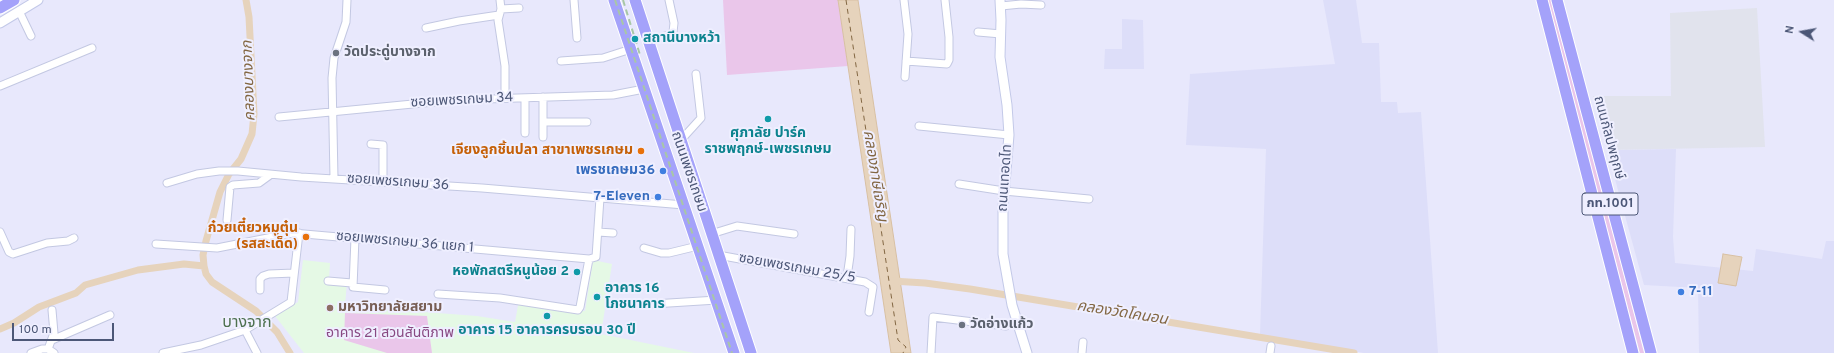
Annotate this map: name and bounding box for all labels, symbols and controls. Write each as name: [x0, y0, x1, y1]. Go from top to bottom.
north arrow: [1782, 12, 1822, 52]
text: N: [1783, 24, 1798, 35]
place label: สถานีบางหว้า: [643, 31, 720, 47]
marker: สถานีบางหว้า: [630, 34, 640, 44]
water label: คลองบางจาก: [240, 40, 260, 122]
place label: วัดประดู่บางจาก: [344, 45, 436, 61]
marker: วัดประดู่บางจาก: [331, 48, 341, 58]
street label: ซอยเพชรเกษม 34: [410, 90, 514, 112]
street label: ถนนกัลปพฤกษ์: [1589, 94, 1627, 182]
marker: ศุภาลัย ปาร์ค ราชพฤกษ์-เพชรเกษม: [763, 114, 773, 124]
place label: ศุภาลัย ปาร์ค ราชพฤกษ์-เพชรเกษม: [704, 126, 832, 158]
water label: คลองภาษีเจริญ: [858, 129, 890, 223]
street label: ถนนเพชรเกษม: [666, 130, 710, 214]
place label: เจียงลูกชิ้นปลา สาขาเพชรเกษม: [451, 143, 633, 159]
street label: ถนนเทอดไท: [995, 144, 1017, 212]
marker: เจียงลูกชิ้นปลา สาขาเพชรเกษม: [636, 146, 646, 156]
place label: เพรชเกษม36: [576, 163, 655, 179]
marker: เพรชเกษม36: [658, 166, 668, 176]
street label: ซอยเพชรเกษม 36: [346, 171, 450, 195]
place label: 7-Eleven: [593, 189, 650, 205]
marker: 7-Eleven: [653, 192, 663, 202]
road number: กท.1001: [1582, 193, 1638, 215]
place label: ก๋วยเตี๋ยวหมูตุ๋น (รสสะเด็ด): [208, 221, 298, 254]
street label: ซอยเพชรเกษม 36 แยก 1: [335, 229, 475, 257]
marker: ก๋วยเตี๋ยวหมูตุ๋น (รสสะเด็ด): [301, 232, 311, 242]
street label: ซอยเพชรเกษม 25/5: [737, 250, 857, 288]
place label: หอพักสตรีหนูน้อย 2: [452, 264, 569, 280]
marker: หอพักสตรีหนูน้อย 2: [572, 267, 582, 277]
place label: อาคาร 16 โภชนาคาร: [605, 281, 665, 314]
place label: 7-11: [1689, 284, 1713, 300]
marker: 7-11: [1676, 287, 1686, 297]
marker: อาคาร 16 โภชนาคาร: [592, 292, 602, 302]
water label: คลองวัดโคนอน: [1075, 298, 1169, 330]
place label: มหาวิทยาลัยสยาม: [338, 300, 442, 316]
marker: มหาวิทยาลัยสยาม: [325, 303, 335, 313]
marker: อาคาร 15 อาคารครบรอบ 30 ปี: [542, 311, 552, 321]
district label: บางจาก: [222, 314, 272, 334]
scale bar: [14, 315, 116, 341]
place label: วัดอ่างแก้ว: [970, 317, 1033, 333]
marker: วัดอ่างแก้ว: [957, 320, 967, 330]
text: 100 m: [19, 322, 52, 338]
place label: อาคาร 15 อาคารครบรอบ 30 ปี: [458, 323, 636, 339]
park label: อาคาร 21 สวนสันติภาพ: [326, 326, 454, 342]

